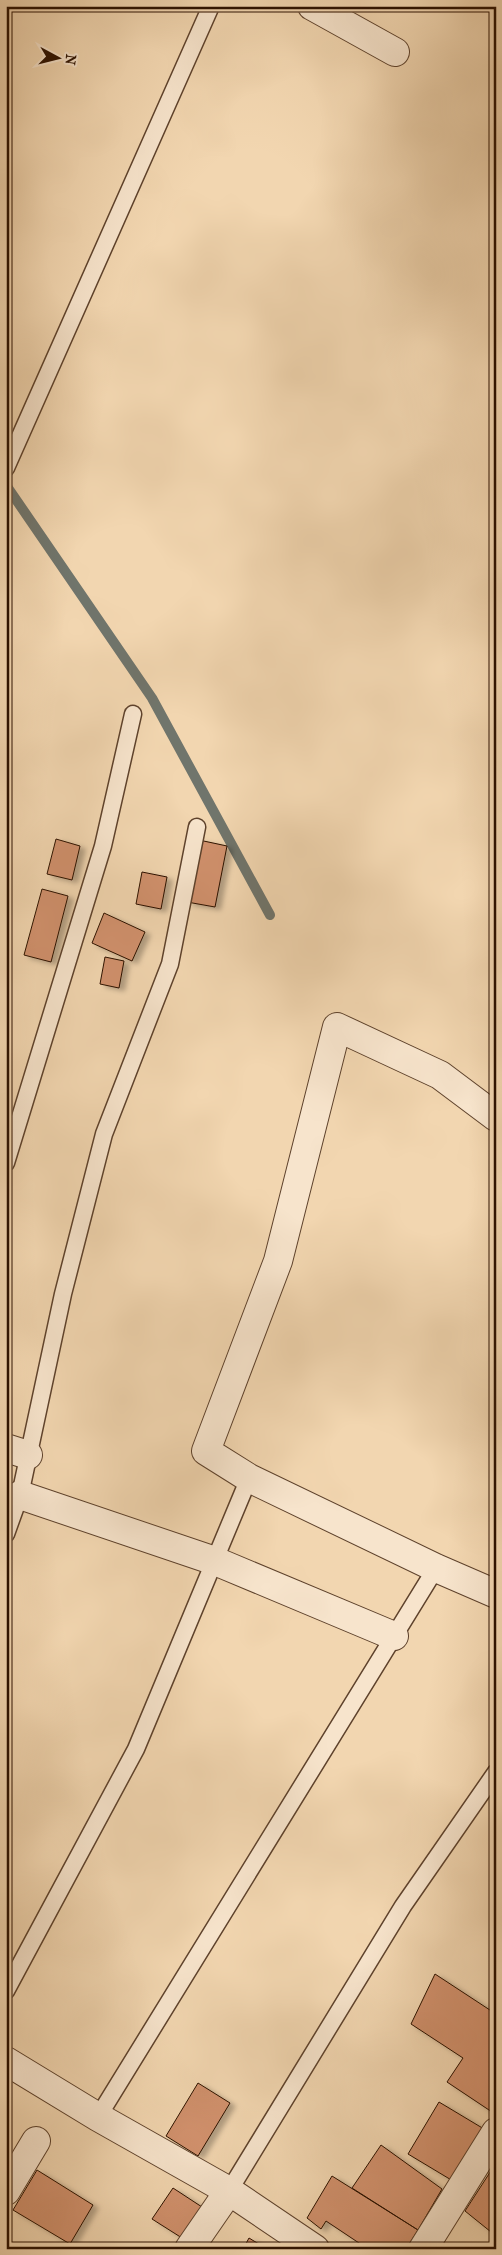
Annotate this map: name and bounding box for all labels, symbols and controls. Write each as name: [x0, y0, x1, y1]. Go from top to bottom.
north arrow: [32, 32, 82, 82]
text: N: [61, 53, 79, 66]

